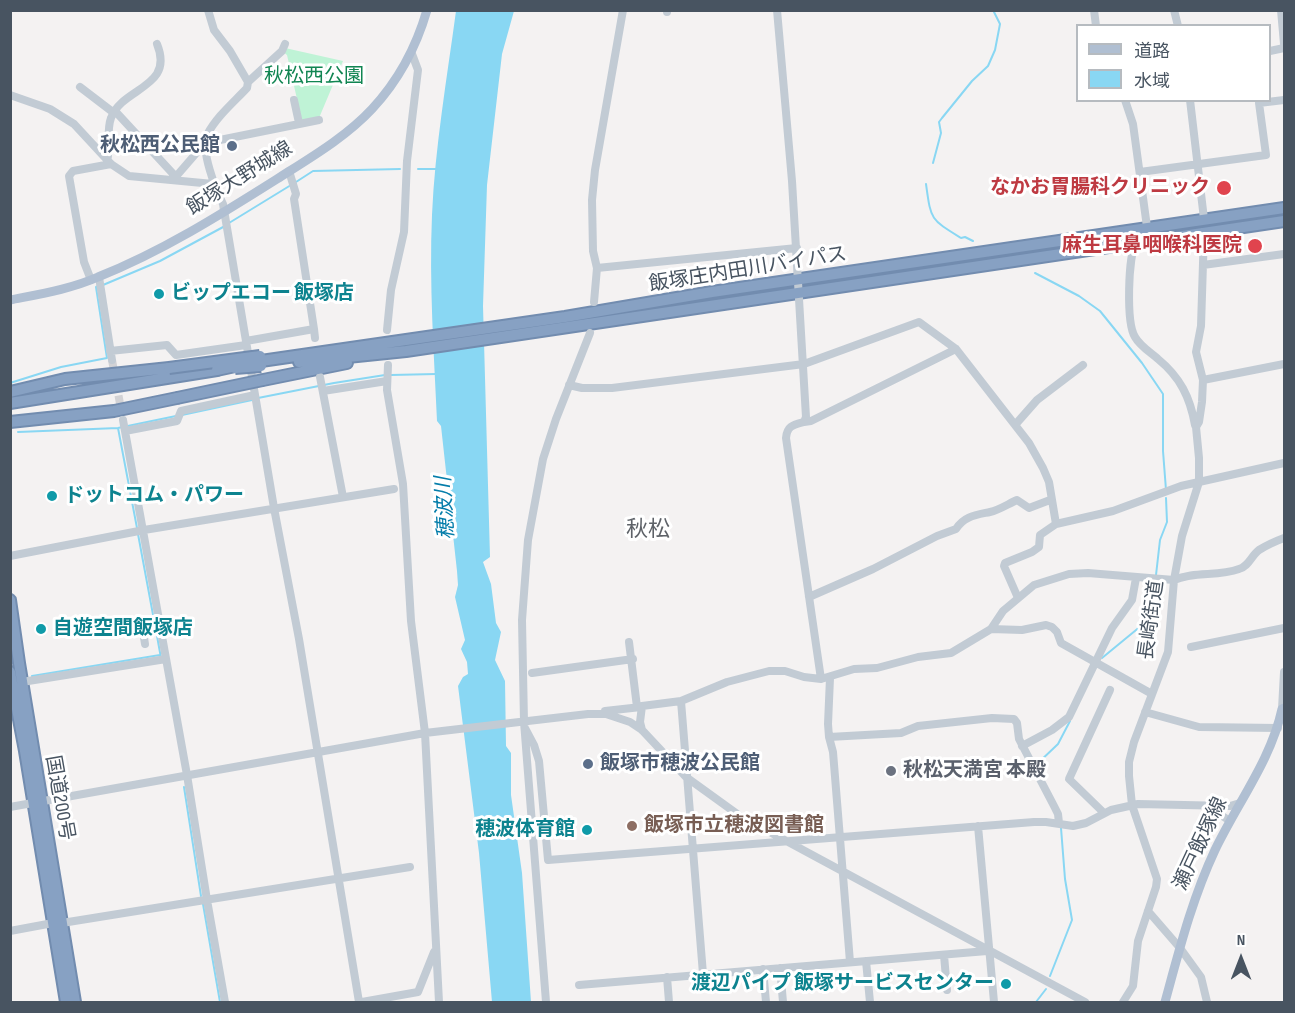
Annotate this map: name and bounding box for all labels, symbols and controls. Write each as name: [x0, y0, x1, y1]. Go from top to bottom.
legend: [1076, 24, 1271, 102]
text: 道路: [1134, 41, 1170, 62]
park label: 秋松西公園: [264, 65, 364, 89]
text: 水域: [1134, 71, 1170, 92]
place label: 秋松西公民館: [100, 134, 220, 158]
street label: 飯塚大野城線: [183, 137, 297, 221]
marker: 秋松西公民館: [225, 139, 239, 153]
place label: なかお胃腸科クリニック: [990, 176, 1210, 200]
marker: なかお胃腸科クリニック: [1215, 179, 1233, 197]
place label: 麻生耳鼻咽喉科医院: [1062, 234, 1242, 258]
marker: 麻生耳鼻咽喉科医院: [1246, 237, 1264, 255]
street label: 飯塚庄内田川バイパス: [647, 243, 849, 297]
place label: ビップエコー 飯塚店: [171, 282, 354, 306]
marker: ビップエコー 飯塚店: [152, 287, 166, 301]
water label: 穂波川: [432, 476, 460, 540]
place label: ドットコム・パワー: [64, 484, 244, 508]
marker: ドットコム・パワー: [45, 489, 59, 503]
district label: 秋松: [626, 517, 670, 543]
street label: 長崎街道: [1135, 579, 1169, 661]
place label: 自遊空間飯塚店: [53, 617, 193, 641]
marker: 自遊空間飯塚店: [34, 622, 48, 636]
place label: 飯塚市穂波公民館: [600, 752, 760, 776]
street label: 国道200号: [40, 754, 78, 842]
marker: 飯塚市穂波公民館: [581, 757, 595, 771]
place label: 秋松天満宮 本殿: [903, 759, 1046, 783]
marker: 秋松天満宮 本殿: [884, 764, 898, 778]
street label: 瀬戸飯塚線: [1169, 794, 1233, 894]
place label: 飯塚市立穂波図書館: [644, 814, 824, 838]
place label: 穂波体育館: [475, 818, 575, 842]
marker: 飯塚市立穂波図書館: [625, 819, 639, 833]
marker: 穂波体育館: [580, 823, 594, 837]
north arrow: [1211, 929, 1271, 989]
text: N: [1237, 931, 1245, 950]
place label: 渡辺パイプ 飯塚サービスセンター: [691, 972, 994, 996]
marker: 渡辺パイプ 飯塚サービスセンター: [999, 977, 1013, 991]

